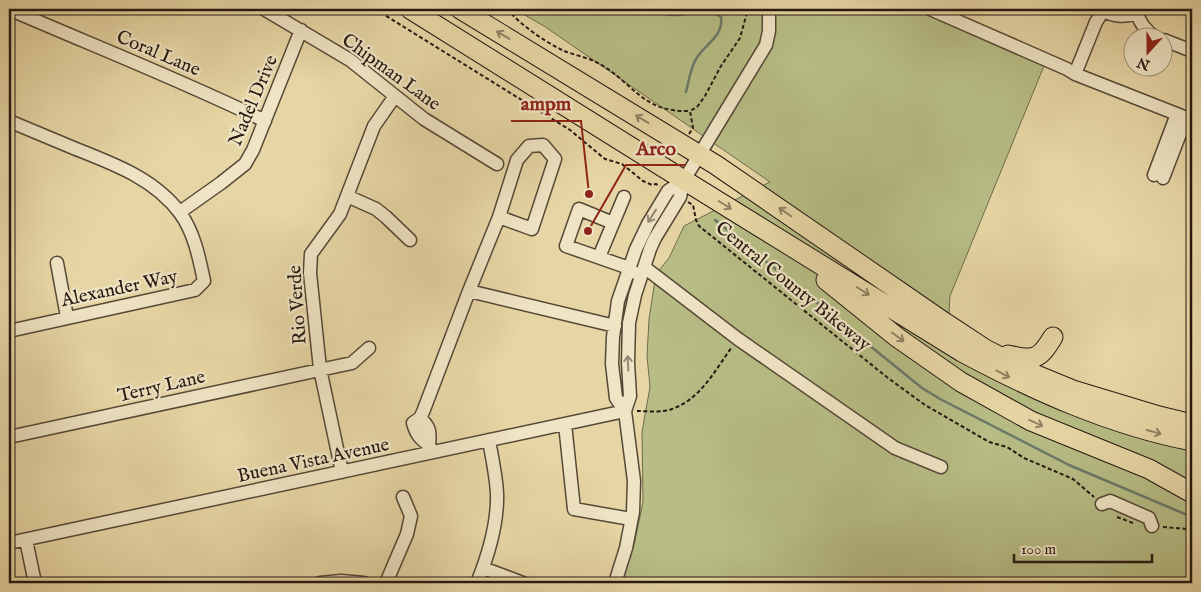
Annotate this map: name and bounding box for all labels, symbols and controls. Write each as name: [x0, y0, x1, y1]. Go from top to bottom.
street label: Coral Lane: [113, 25, 204, 82]
north arrow: [1124, 28, 1174, 78]
street label: Chipman Lane: [337, 29, 445, 117]
one-way arrow: [497, 29, 511, 39]
street label: Nadel Drive: [224, 51, 284, 150]
text: N: [1135, 53, 1154, 74]
callout: ampm: [511, 86, 581, 121]
text: ampm: [521, 92, 572, 117]
one-way arrow: [636, 114, 650, 124]
callout: Arco: [626, 130, 686, 165]
text: Arco: [635, 137, 676, 162]
one-way arrow: [718, 201, 732, 211]
one-way arrow: [778, 207, 792, 217]
one-way arrow: [647, 209, 658, 223]
street label: Central County Bikeway: [710, 216, 876, 357]
street label: Rio Verde: [283, 264, 313, 345]
street label: Alexander Way: [58, 265, 181, 313]
one-way arrow: [856, 286, 870, 296]
one-way arrow: [891, 332, 904, 343]
one-way arrow: [623, 355, 633, 372]
street label: Terry Lane: [115, 365, 208, 409]
one-way arrow: [995, 370, 1010, 379]
one-way arrow: [1028, 418, 1043, 428]
one-way arrow: [1146, 427, 1162, 437]
street label: Buena Vista Avenue: [235, 433, 392, 489]
scale bar: [1014, 532, 1151, 564]
text: 100 m: [1021, 540, 1057, 559]

